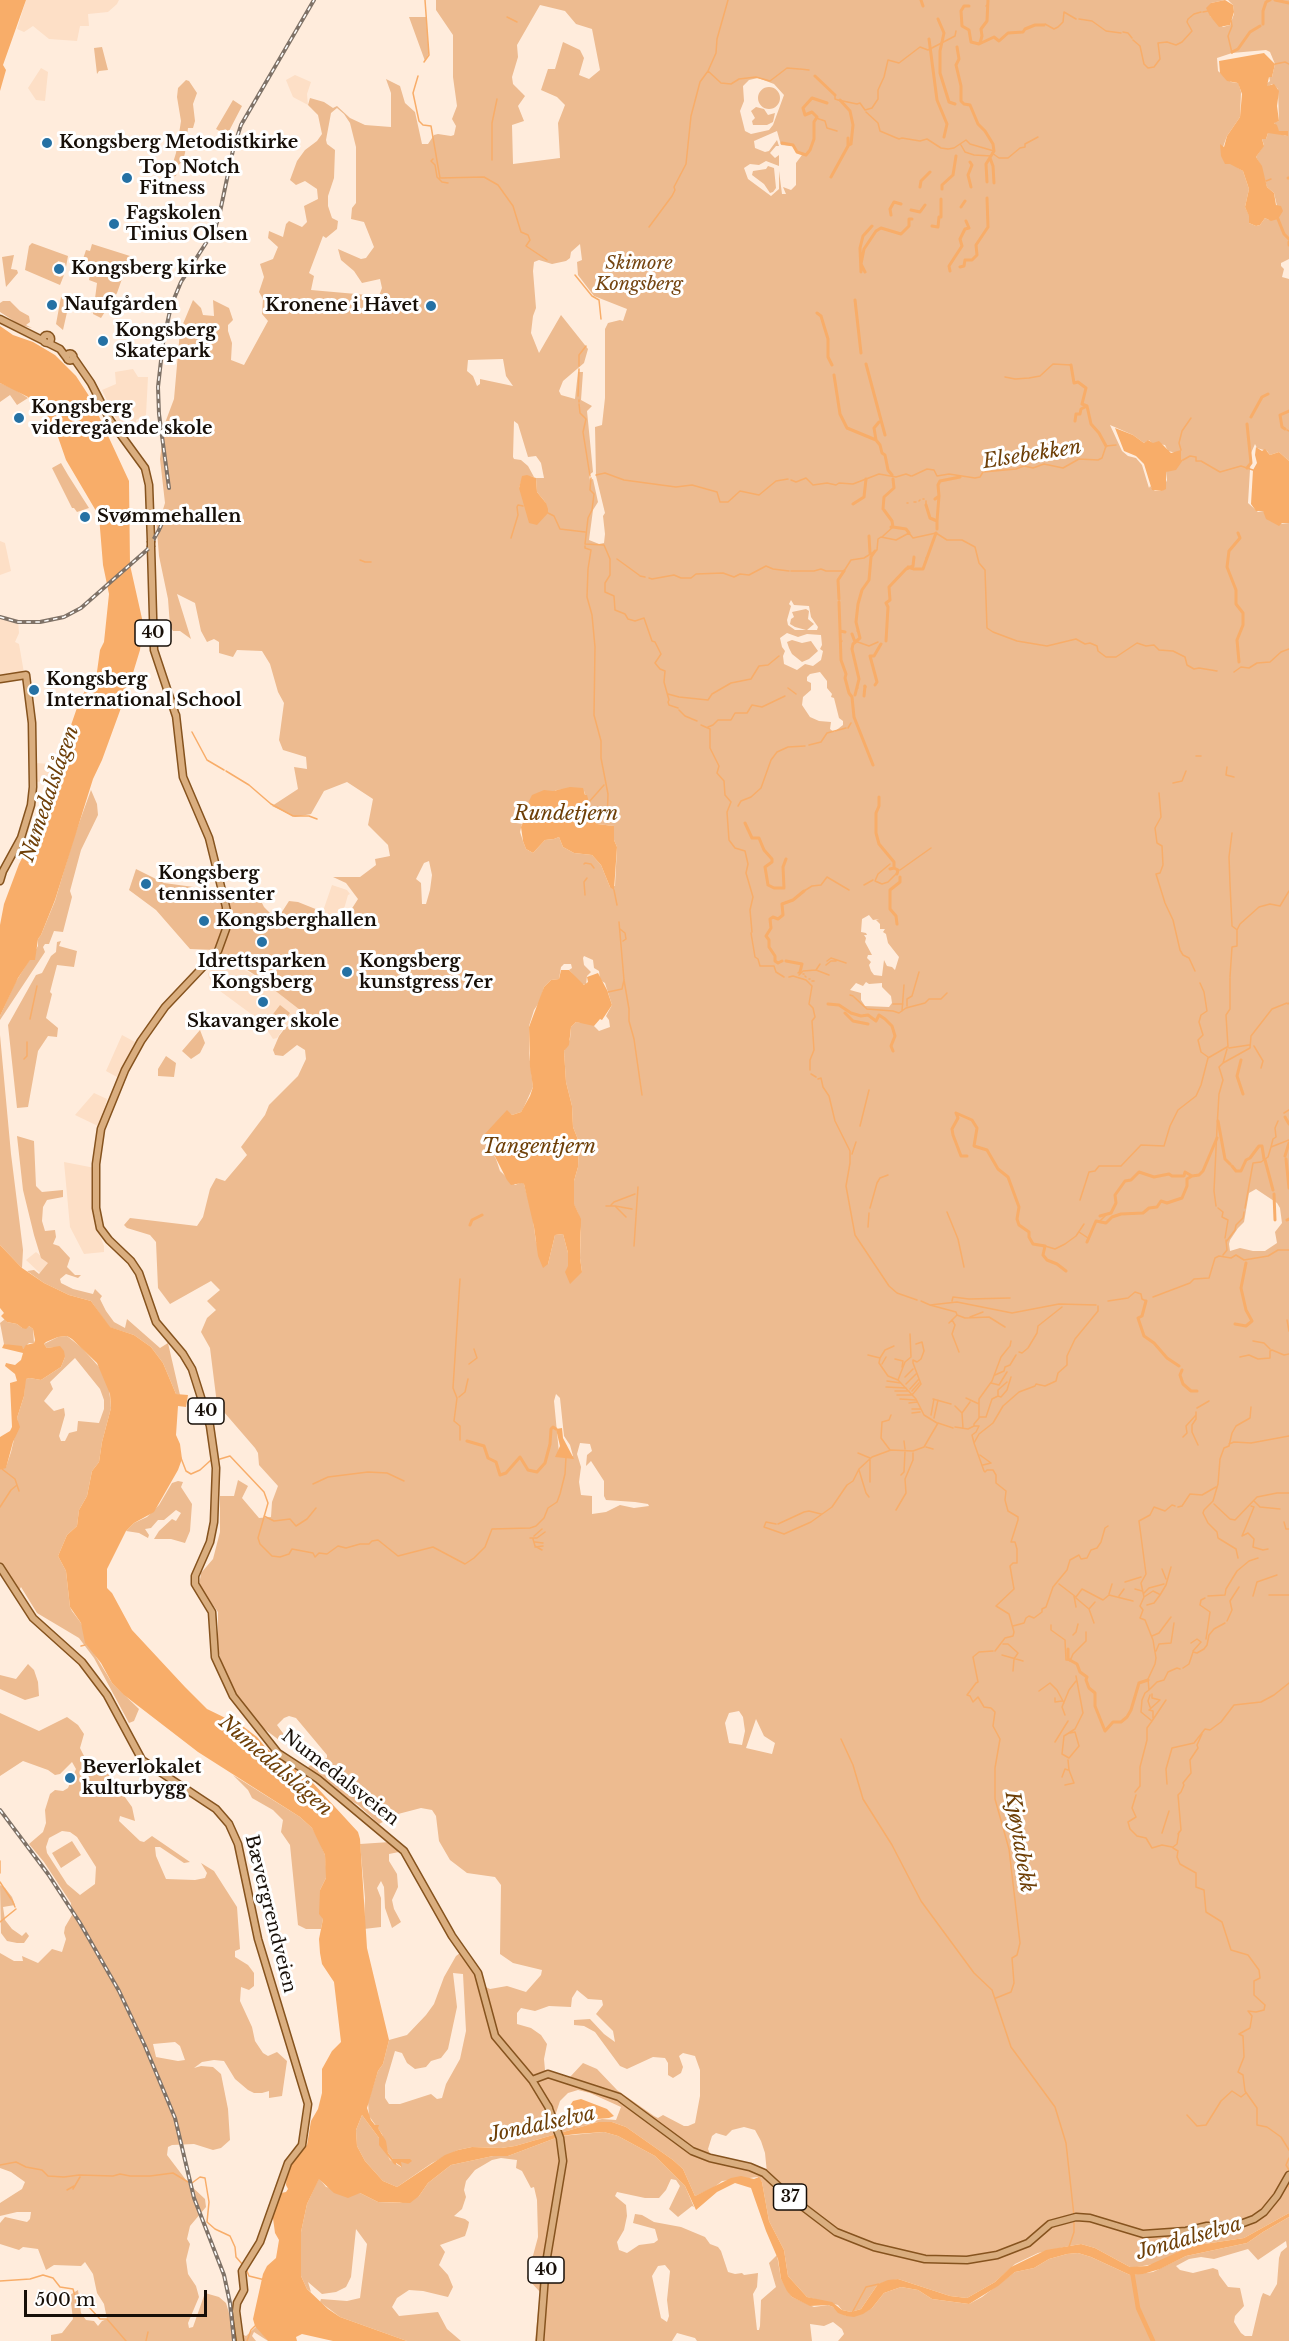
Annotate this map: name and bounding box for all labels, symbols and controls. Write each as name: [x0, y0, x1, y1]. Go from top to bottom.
place label: Kongsberg Metodistkirke: [59, 132, 298, 154]
marker: Kongsberg Metodistkirke: [40, 136, 54, 150]
place label: Top Notch Fitness: [139, 157, 240, 200]
marker: Top Notch Fitness: [120, 171, 134, 185]
place label: Fagskolen Tinius Olsen: [126, 203, 248, 246]
marker: Fagskolen Tinius Olsen: [107, 217, 121, 231]
park label: Skimore Kongsberg: [595, 253, 683, 296]
place label: Kongsberg kirke: [71, 258, 226, 280]
marker: Kongsberg kirke: [52, 262, 66, 276]
place label: Naufgården: [64, 294, 178, 316]
place label: Kronene i Håvet: [265, 295, 419, 317]
marker: Naufgården: [45, 298, 59, 312]
marker: Kronene i Håvet: [424, 299, 438, 313]
place label: Kongsberg Skatepark: [115, 320, 216, 362]
marker: Kongsberg Skatepark: [96, 334, 110, 348]
place label: Kongsberg videregående skole: [31, 397, 213, 440]
marker: Kongsberg videregående skole: [12, 411, 26, 425]
water label: Elsebekken: [981, 435, 1083, 475]
place label: Svømmehallen: [97, 506, 241, 528]
marker: Svømmehallen: [78, 510, 92, 524]
road number: 40: [135, 620, 171, 646]
place label: Kongsberg International School: [46, 669, 242, 712]
marker: Kongsberg International School: [27, 683, 41, 697]
water label: Numedalslågen: [16, 723, 84, 865]
water label: Rundetjern: [514, 802, 618, 826]
place label: Kongsberg tennissenter: [158, 863, 275, 906]
marker: Kongsberg tennissenter: [139, 877, 153, 891]
place label: Kongsberghallen: [216, 910, 377, 932]
marker: Kongsberghallen: [197, 914, 211, 928]
marker: Idrettsparken Kongsberg: [255, 935, 269, 949]
place label: Idrettsparken Kongsberg: [198, 951, 326, 994]
place label: Kongsberg kunstgress 7er: [359, 951, 493, 994]
marker: Kongsberg kunstgress 7er: [340, 965, 354, 979]
marker: Skavanger skole: [256, 995, 270, 1009]
place label: Skavanger skole: [187, 1011, 339, 1033]
water label: Tangentjern: [482, 1135, 596, 1159]
road number: 40: [188, 1398, 224, 1424]
water label: Numedalslågen: [214, 1710, 336, 1822]
street label: Numedalsveien: [277, 1725, 403, 1831]
place label: Beverlokalet kulturbygg: [82, 1757, 201, 1800]
marker: Beverlokalet kulturbygg: [63, 1771, 77, 1785]
water label: Kjøytabekk: [999, 1790, 1039, 1894]
street label: Bævergrendveien: [240, 1833, 300, 1995]
water label: Jondalselva: [486, 2102, 598, 2148]
road number: 37: [774, 2184, 806, 2210]
water label: Jondalselva: [1134, 2213, 1244, 2265]
road number: 40: [528, 2257, 564, 2283]
scale bar: [27, 2278, 210, 2316]
text: 500 m: [35, 2289, 95, 2311]

